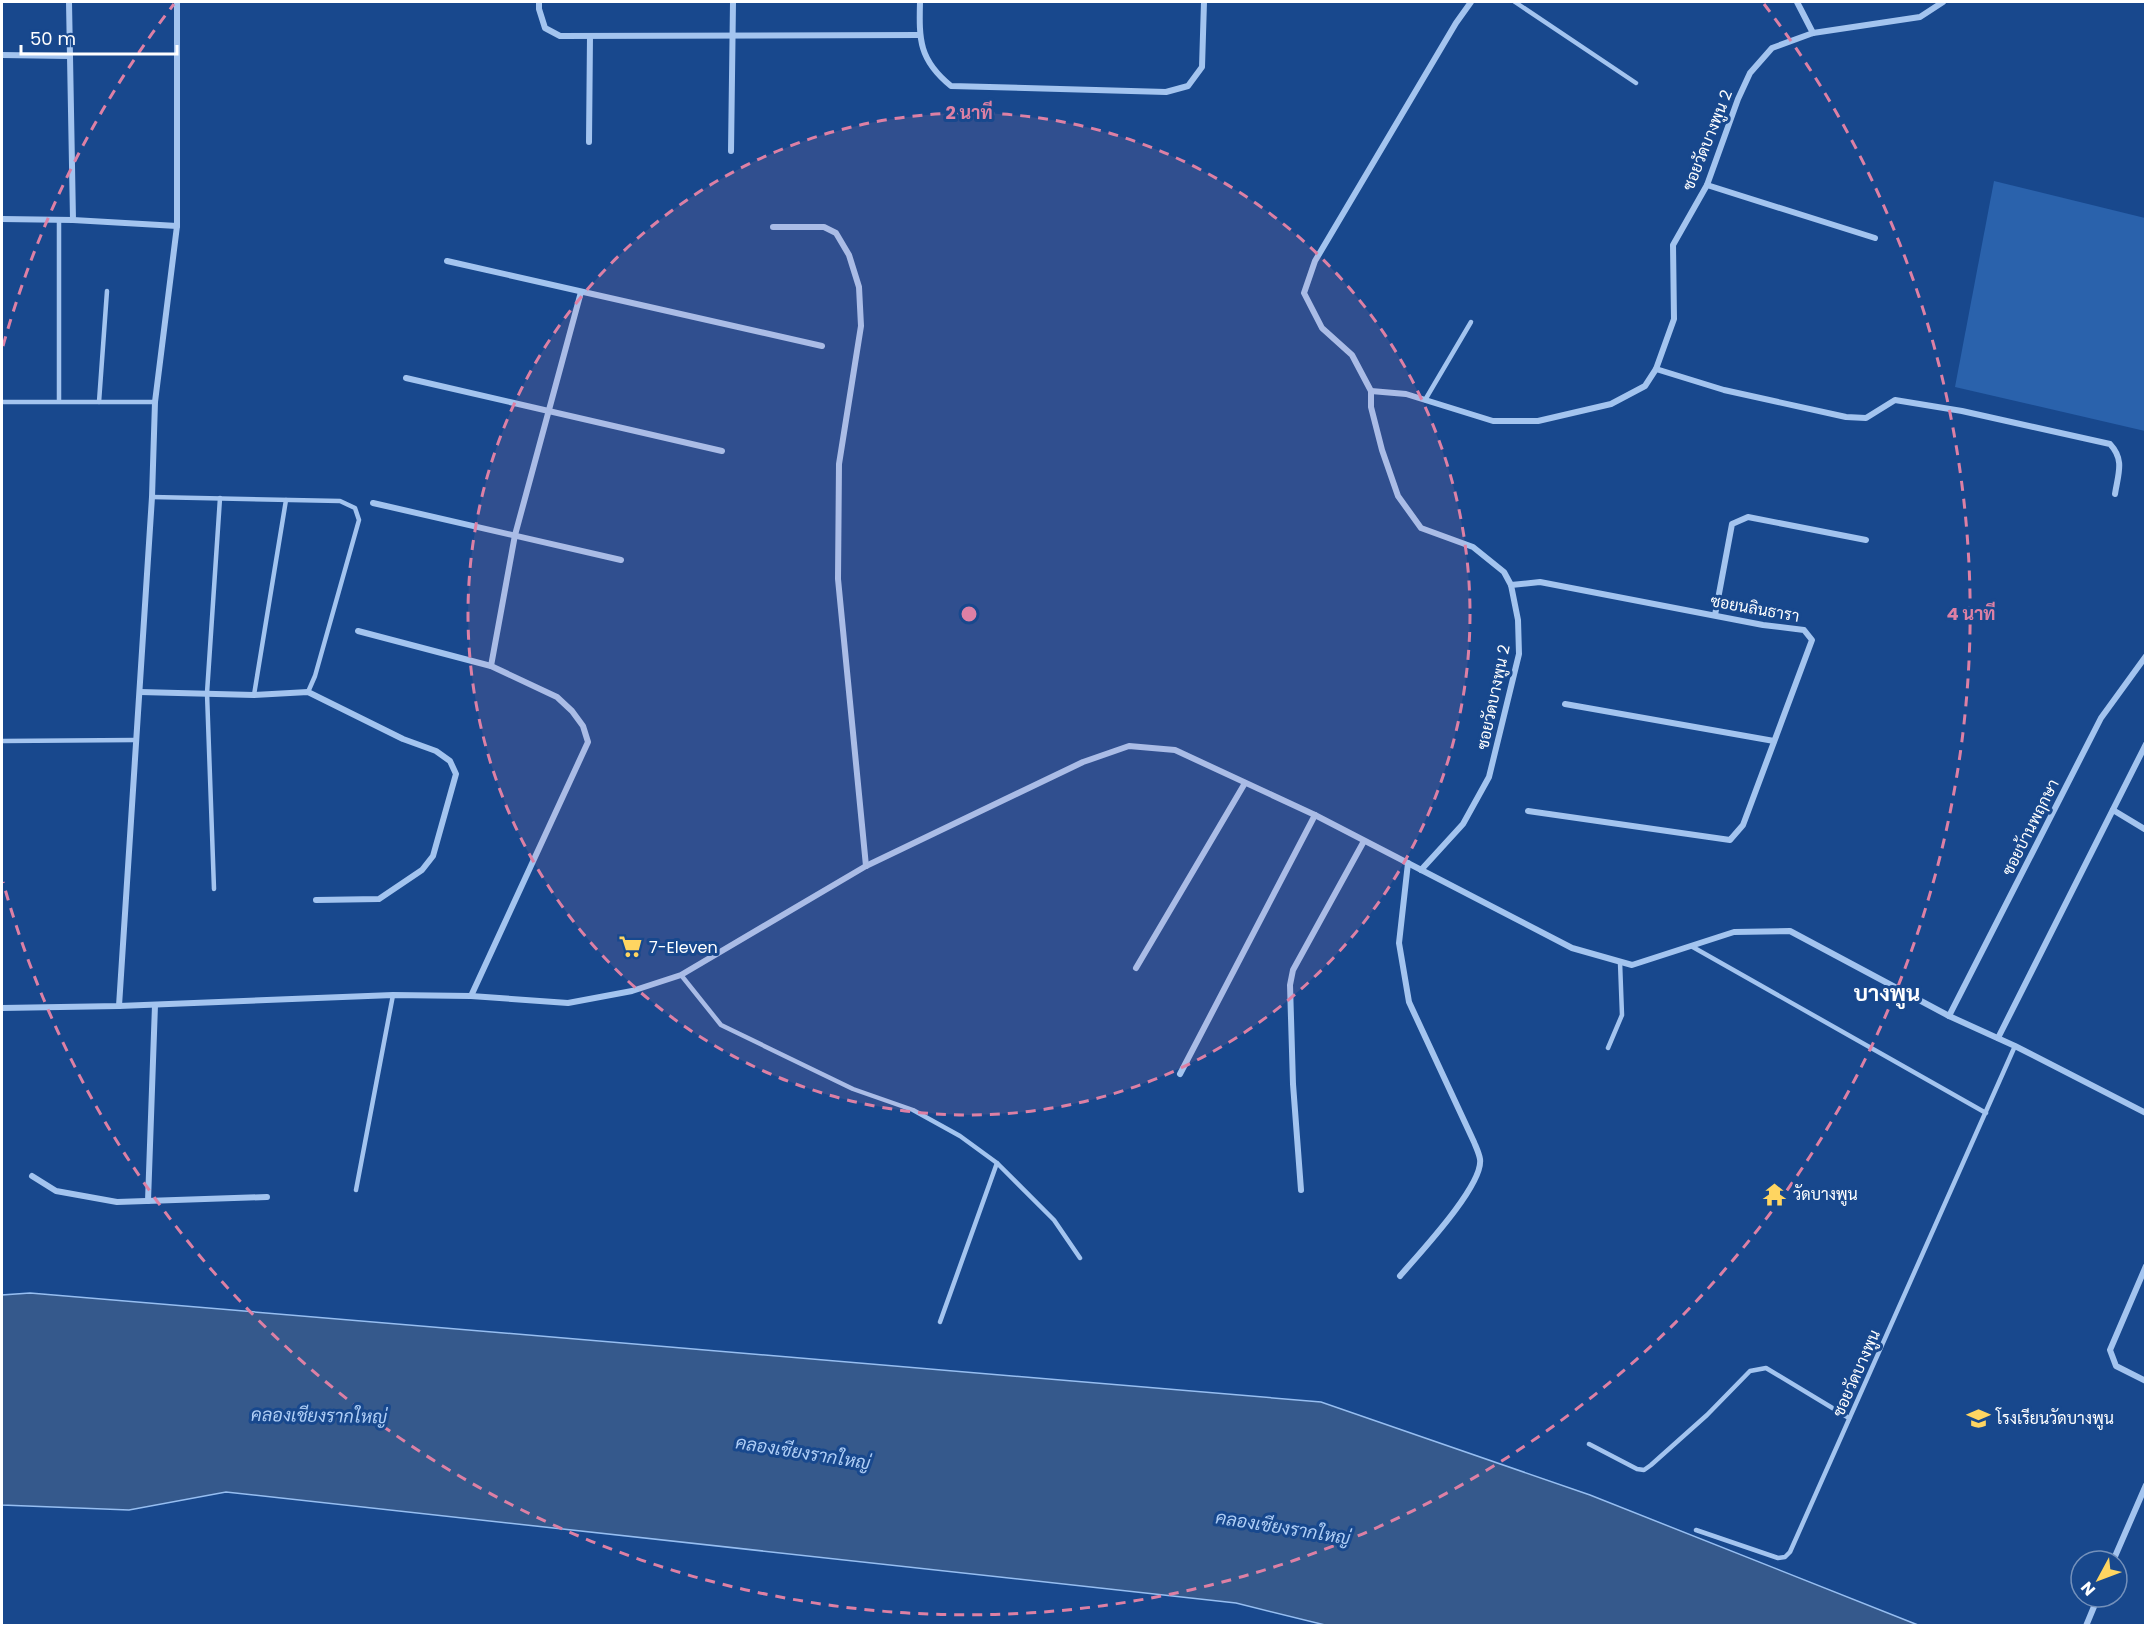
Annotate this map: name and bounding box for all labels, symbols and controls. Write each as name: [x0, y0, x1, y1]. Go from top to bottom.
scale bar: [21, 18, 177, 56]
text: 50 m: [30, 26, 76, 51]
street label: ซอยวัดบางพูน 2: [1677, 86, 1738, 194]
text: 2 นาที: [945, 100, 993, 125]
street label: ซอยนลินธารา: [1709, 589, 1801, 628]
text: 4 นาที: [1946, 601, 1996, 626]
centre of rings: [959, 604, 979, 624]
street label: ซอยวัดบางพูน 2: [1471, 643, 1516, 752]
street label: ซอยบ้านพฤกษา: [1996, 775, 2065, 879]
supermarket icon: 7-Eleven: [618, 934, 644, 960]
place label: 7-Eleven: [649, 936, 718, 959]
district label: บางพูน: [1854, 978, 1920, 1009]
temple icon: วัดบางพูน: [1762, 1181, 1788, 1207]
place label: วัดบางพูน: [1793, 1183, 1858, 1206]
street label: ซอยวัดบางพูน: [1827, 1326, 1886, 1420]
water label: คลองเชียงรากใหญ่: [251, 1402, 388, 1429]
school or university icon: โรงเรียนวัดบางพูน: [1965, 1405, 1991, 1431]
place label: โรงเรียนวัดบางพูน: [1995, 1407, 2114, 1430]
water label: คลองเชียงรากใหญ่: [734, 1430, 873, 1476]
water label: คลองเชียงรากใหญ่: [1214, 1505, 1353, 1551]
north arrow: [2069, 1549, 2129, 1609]
text: N: [2075, 1576, 2101, 1601]

